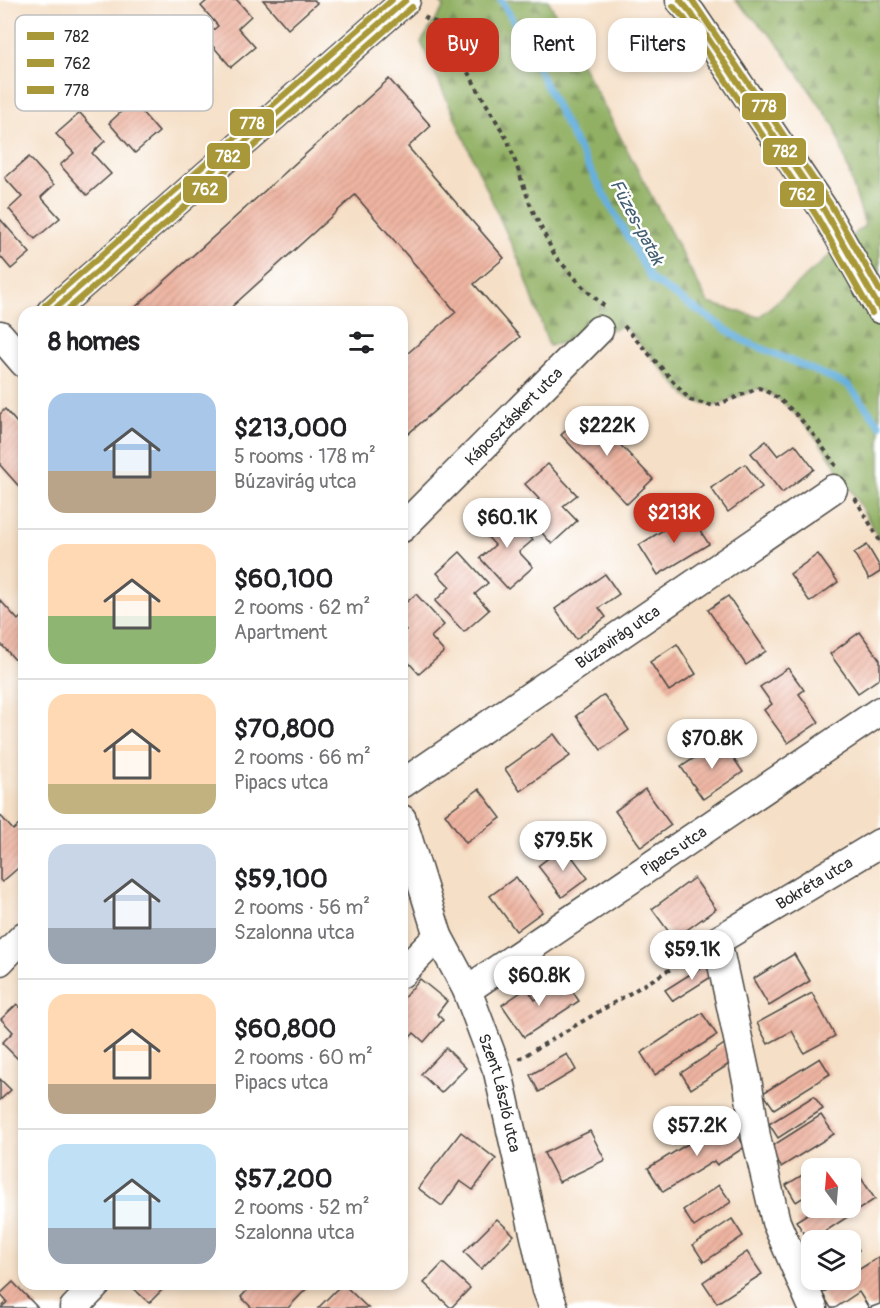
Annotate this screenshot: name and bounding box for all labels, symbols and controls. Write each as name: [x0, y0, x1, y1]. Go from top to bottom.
legend: [15, 15, 213, 111]
chip: Buy: [426, 18, 499, 72]
chip: Rent: [511, 18, 596, 72]
chip: Filters: [608, 18, 707, 72]
text: 782: [64, 27, 90, 47]
text: 762: [64, 54, 91, 74]
text: 778: [64, 81, 89, 101]
line badge: 778: [741, 92, 787, 121]
text: 778: [752, 97, 777, 117]
line badge: 778: [229, 108, 275, 137]
text: 778: [240, 114, 265, 134]
line badge: 782: [762, 137, 807, 166]
line badge: 782: [206, 142, 251, 170]
text: 782: [772, 142, 798, 162]
text: 782: [215, 147, 241, 167]
line badge: 762: [182, 175, 228, 204]
water label: Füzes-patak: [604, 176, 669, 270]
text: 762: [192, 180, 218, 200]
line badge: 762: [779, 180, 825, 208]
text: 762: [789, 185, 815, 205]
text: 8 homes: [48, 326, 140, 358]
icon: filters: [345, 326, 378, 359]
street label: Káposztáskert utca: [461, 363, 567, 470]
pin: $222K: [565, 406, 649, 457]
text: $213,000: [234, 412, 347, 444]
text: $222K: [579, 413, 635, 438]
icon: home: [96, 417, 168, 489]
text: 5 rooms · 178 m²: [234, 444, 376, 469]
text: Búzavirág utca: [234, 469, 356, 494]
pin: $213K: [632, 493, 716, 544]
pin: $60.1K: [458, 498, 556, 549]
text: $213K: [647, 500, 701, 525]
text: $60.1K: [477, 505, 537, 530]
text: $60,100: [234, 563, 333, 595]
icon: home: [96, 568, 168, 640]
text: 2 rooms · 62 m²: [234, 595, 370, 620]
street label: Búzavirág utca: [572, 601, 664, 673]
text: Apartment: [234, 620, 327, 645]
text: $70,800: [234, 713, 335, 745]
icon: home: [96, 718, 168, 790]
pin: $70.8K: [663, 719, 761, 770]
text: $70.8K: [681, 726, 743, 751]
text: 2 rooms · 66 m²: [234, 745, 371, 770]
text: Pipacs utca: [234, 770, 328, 795]
pin: $79.5K: [514, 821, 612, 872]
street label: Pipacs utca: [637, 822, 711, 881]
text: $79.5K: [534, 828, 593, 853]
street label: Bokréta utca: [772, 853, 857, 914]
text: $59,100: [234, 863, 328, 895]
icon: home: [96, 868, 168, 940]
text: 2 rooms · 56 m²: [234, 895, 370, 920]
text: Szalonna utca: [234, 920, 355, 945]
pin: $59.1K: [643, 930, 741, 981]
text: $59.1K: [664, 937, 720, 962]
pin: $60.8K: [490, 956, 588, 1007]
text: $60.8K: [508, 963, 570, 988]
text: $60,800: [234, 1013, 336, 1045]
icon: home: [96, 1018, 168, 1090]
street label: Szent László utca: [473, 1031, 525, 1154]
text: 2 rooms · 60 m²: [234, 1045, 373, 1070]
text: Pipacs utca: [234, 1070, 328, 1095]
pin: $57.2K: [648, 1106, 746, 1157]
text: $57.2K: [667, 1113, 727, 1138]
north arrow: [801, 1158, 861, 1218]
map controls: [801, 1158, 861, 1290]
text: $57,200: [234, 1163, 333, 1195]
icon: home: [96, 1168, 168, 1240]
text: 2 rooms · 52 m²: [234, 1195, 370, 1220]
text: Szalonna utca: [234, 1220, 355, 1245]
button: layers: [801, 1230, 861, 1290]

